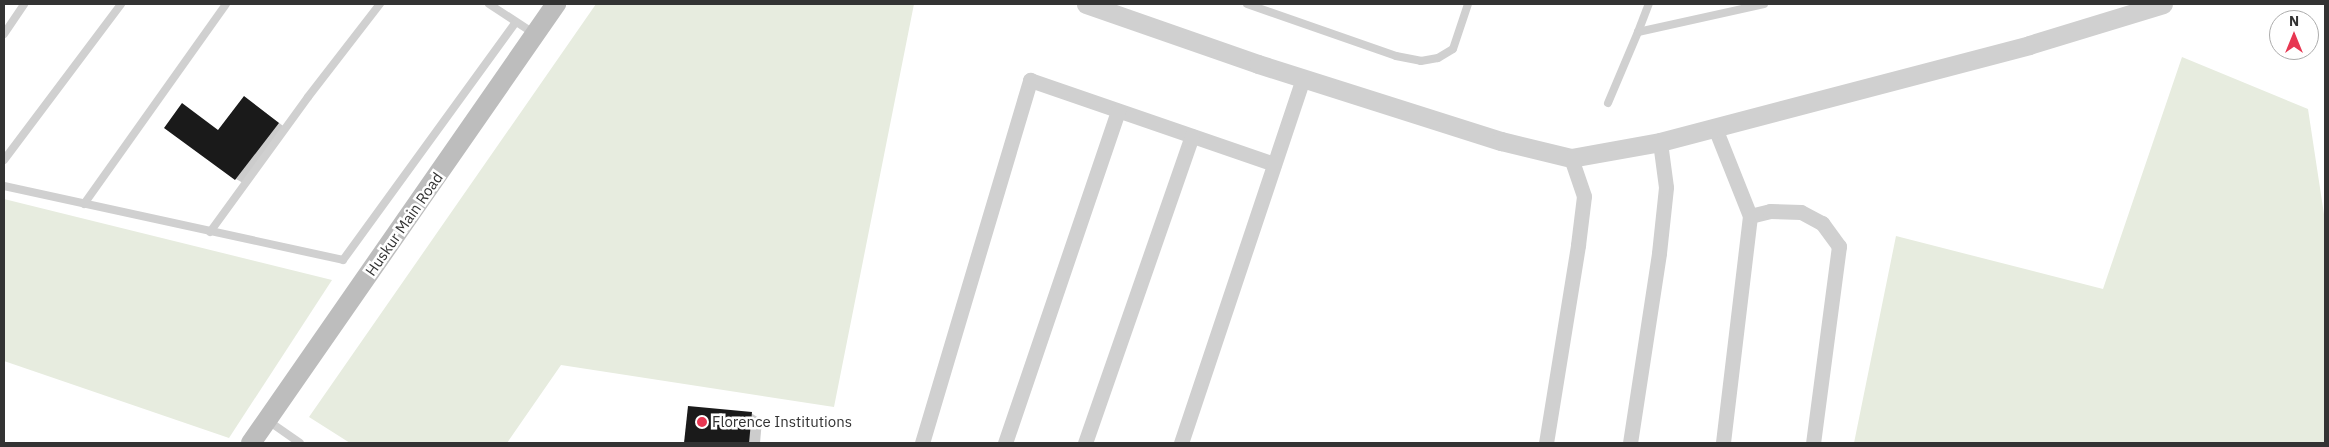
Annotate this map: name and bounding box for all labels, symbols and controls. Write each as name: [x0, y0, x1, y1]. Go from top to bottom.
north arrow: [2269, 10, 2319, 60]
text: N: [2289, 12, 2299, 30]
street label: Huskur Main Road: [362, 169, 446, 279]
place label: Florence Institutions: [712, 413, 852, 431]
marker: Florence Institutions: [696, 416, 708, 428]

